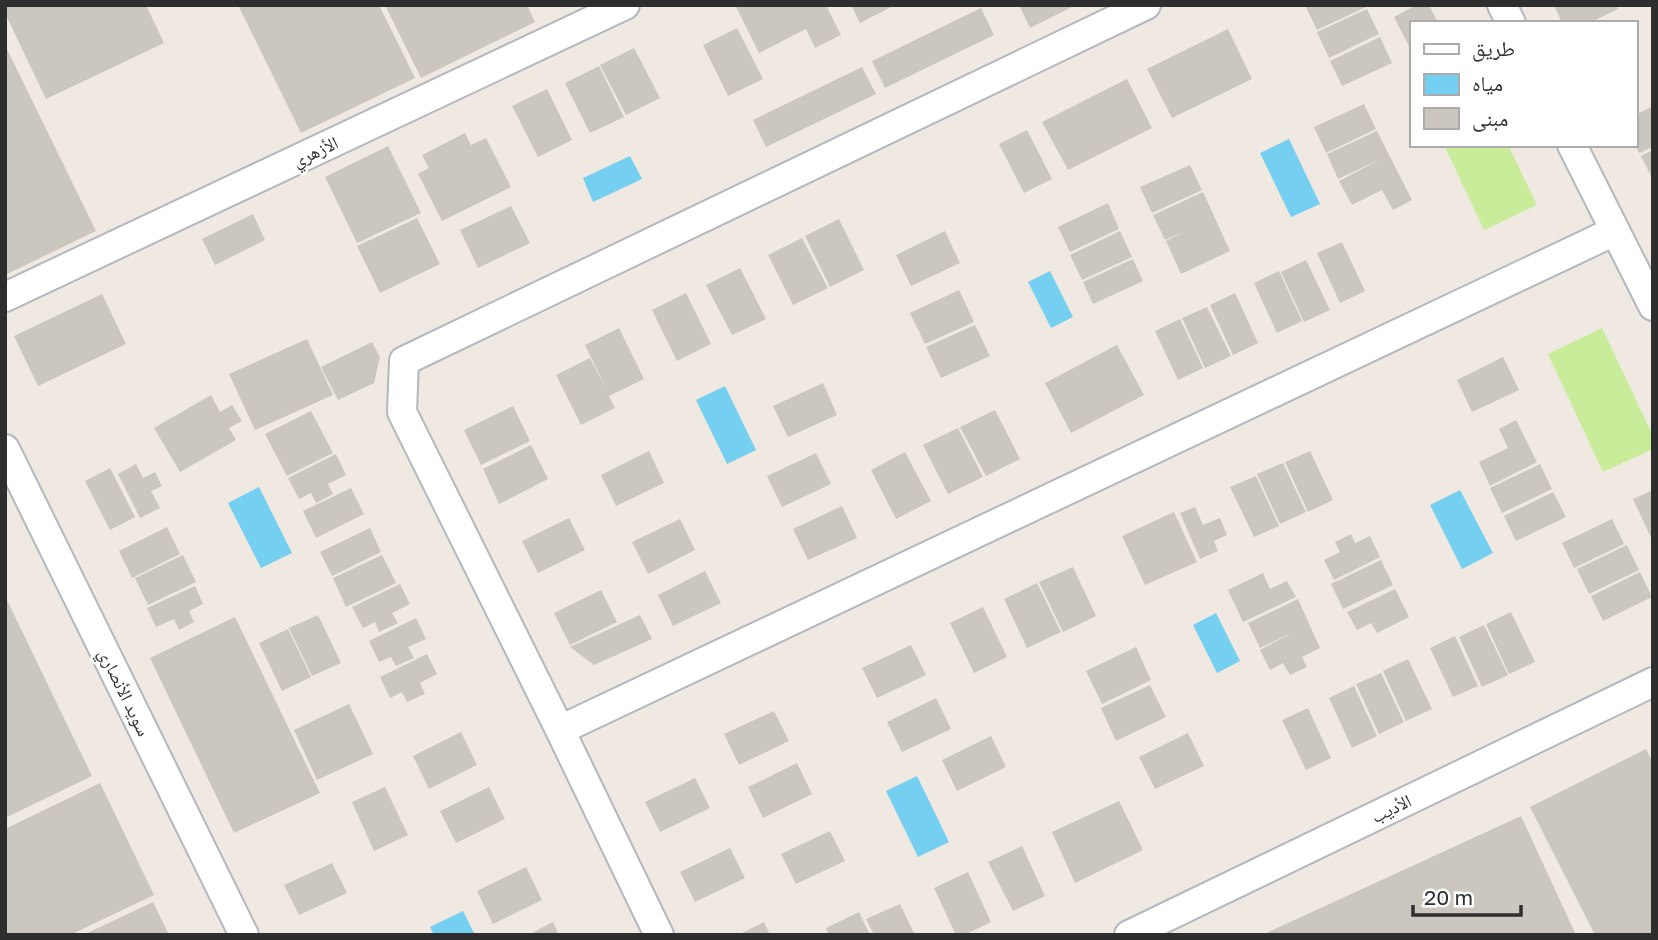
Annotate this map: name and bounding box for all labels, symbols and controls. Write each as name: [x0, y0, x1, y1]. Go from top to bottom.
legend: [1410, 21, 1637, 147]
text: طريق: [1472, 35, 1515, 62]
text: مياه: [1472, 70, 1503, 96]
text: مبنى: [1472, 105, 1508, 132]
street label: الأزهري: [289, 131, 343, 175]
street label: سويد الأنصاري: [90, 645, 156, 741]
street label: الأديب: [1367, 789, 1415, 828]
scale bar: [1413, 874, 1522, 918]
text: 20 m: [1424, 884, 1473, 910]

